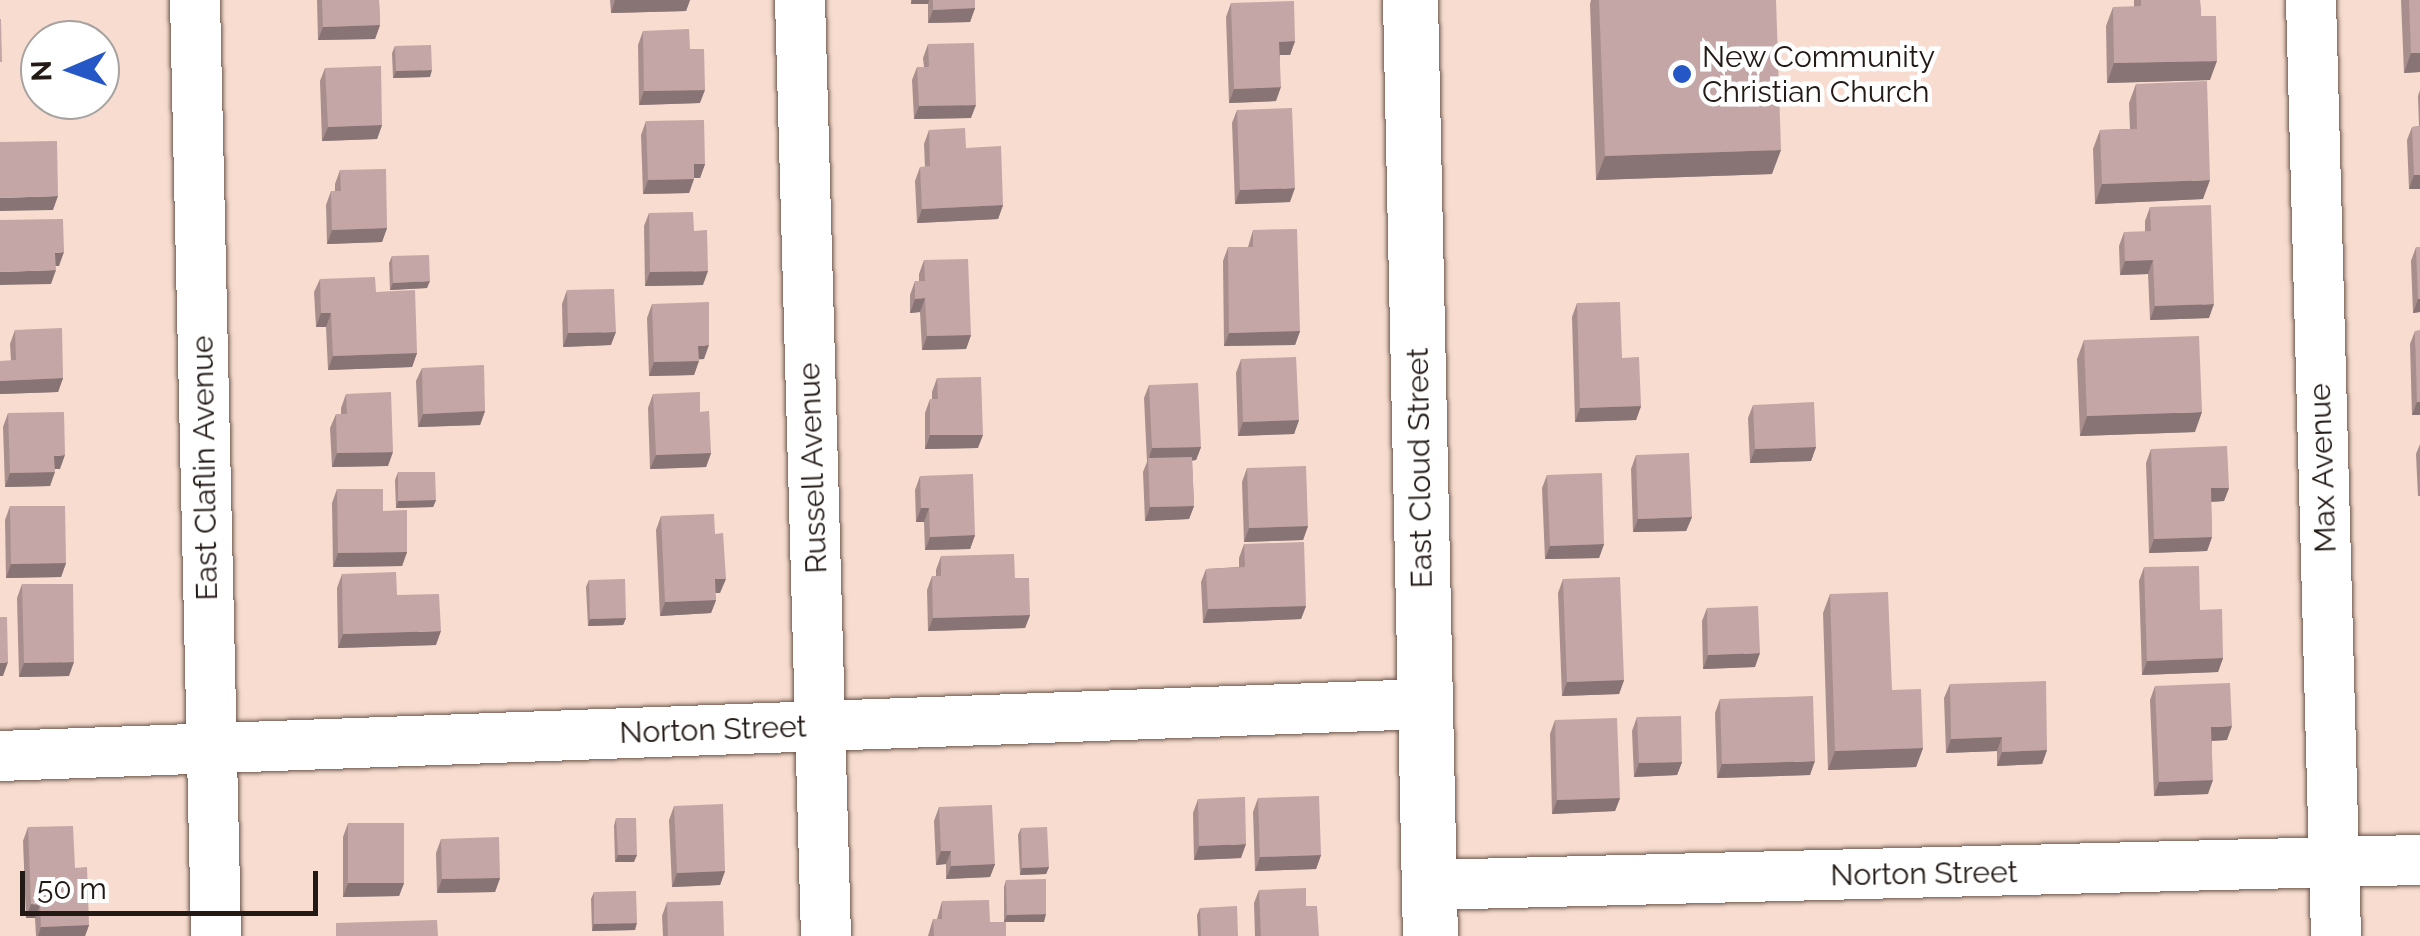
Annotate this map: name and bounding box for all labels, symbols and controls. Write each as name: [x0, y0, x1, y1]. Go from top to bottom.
north arrow: [20, 20, 120, 120]
place label: New Community Christian Church: [1702, 39, 1936, 110]
text: N: [25, 60, 58, 82]
marker: New Community Christian Church: [1671, 63, 1693, 85]
street label: East Claflin Avenue: [185, 335, 225, 601]
street label: East Cloud Street: [1400, 347, 1440, 589]
street label: Russell Avenue: [791, 361, 835, 575]
street label: Max Avenue: [2302, 382, 2344, 554]
street label: Norton Street: [619, 709, 807, 751]
scale bar: [25, 851, 322, 913]
street label: Norton Street: [1830, 854, 2018, 894]
text: 50 m: [37, 871, 107, 906]

